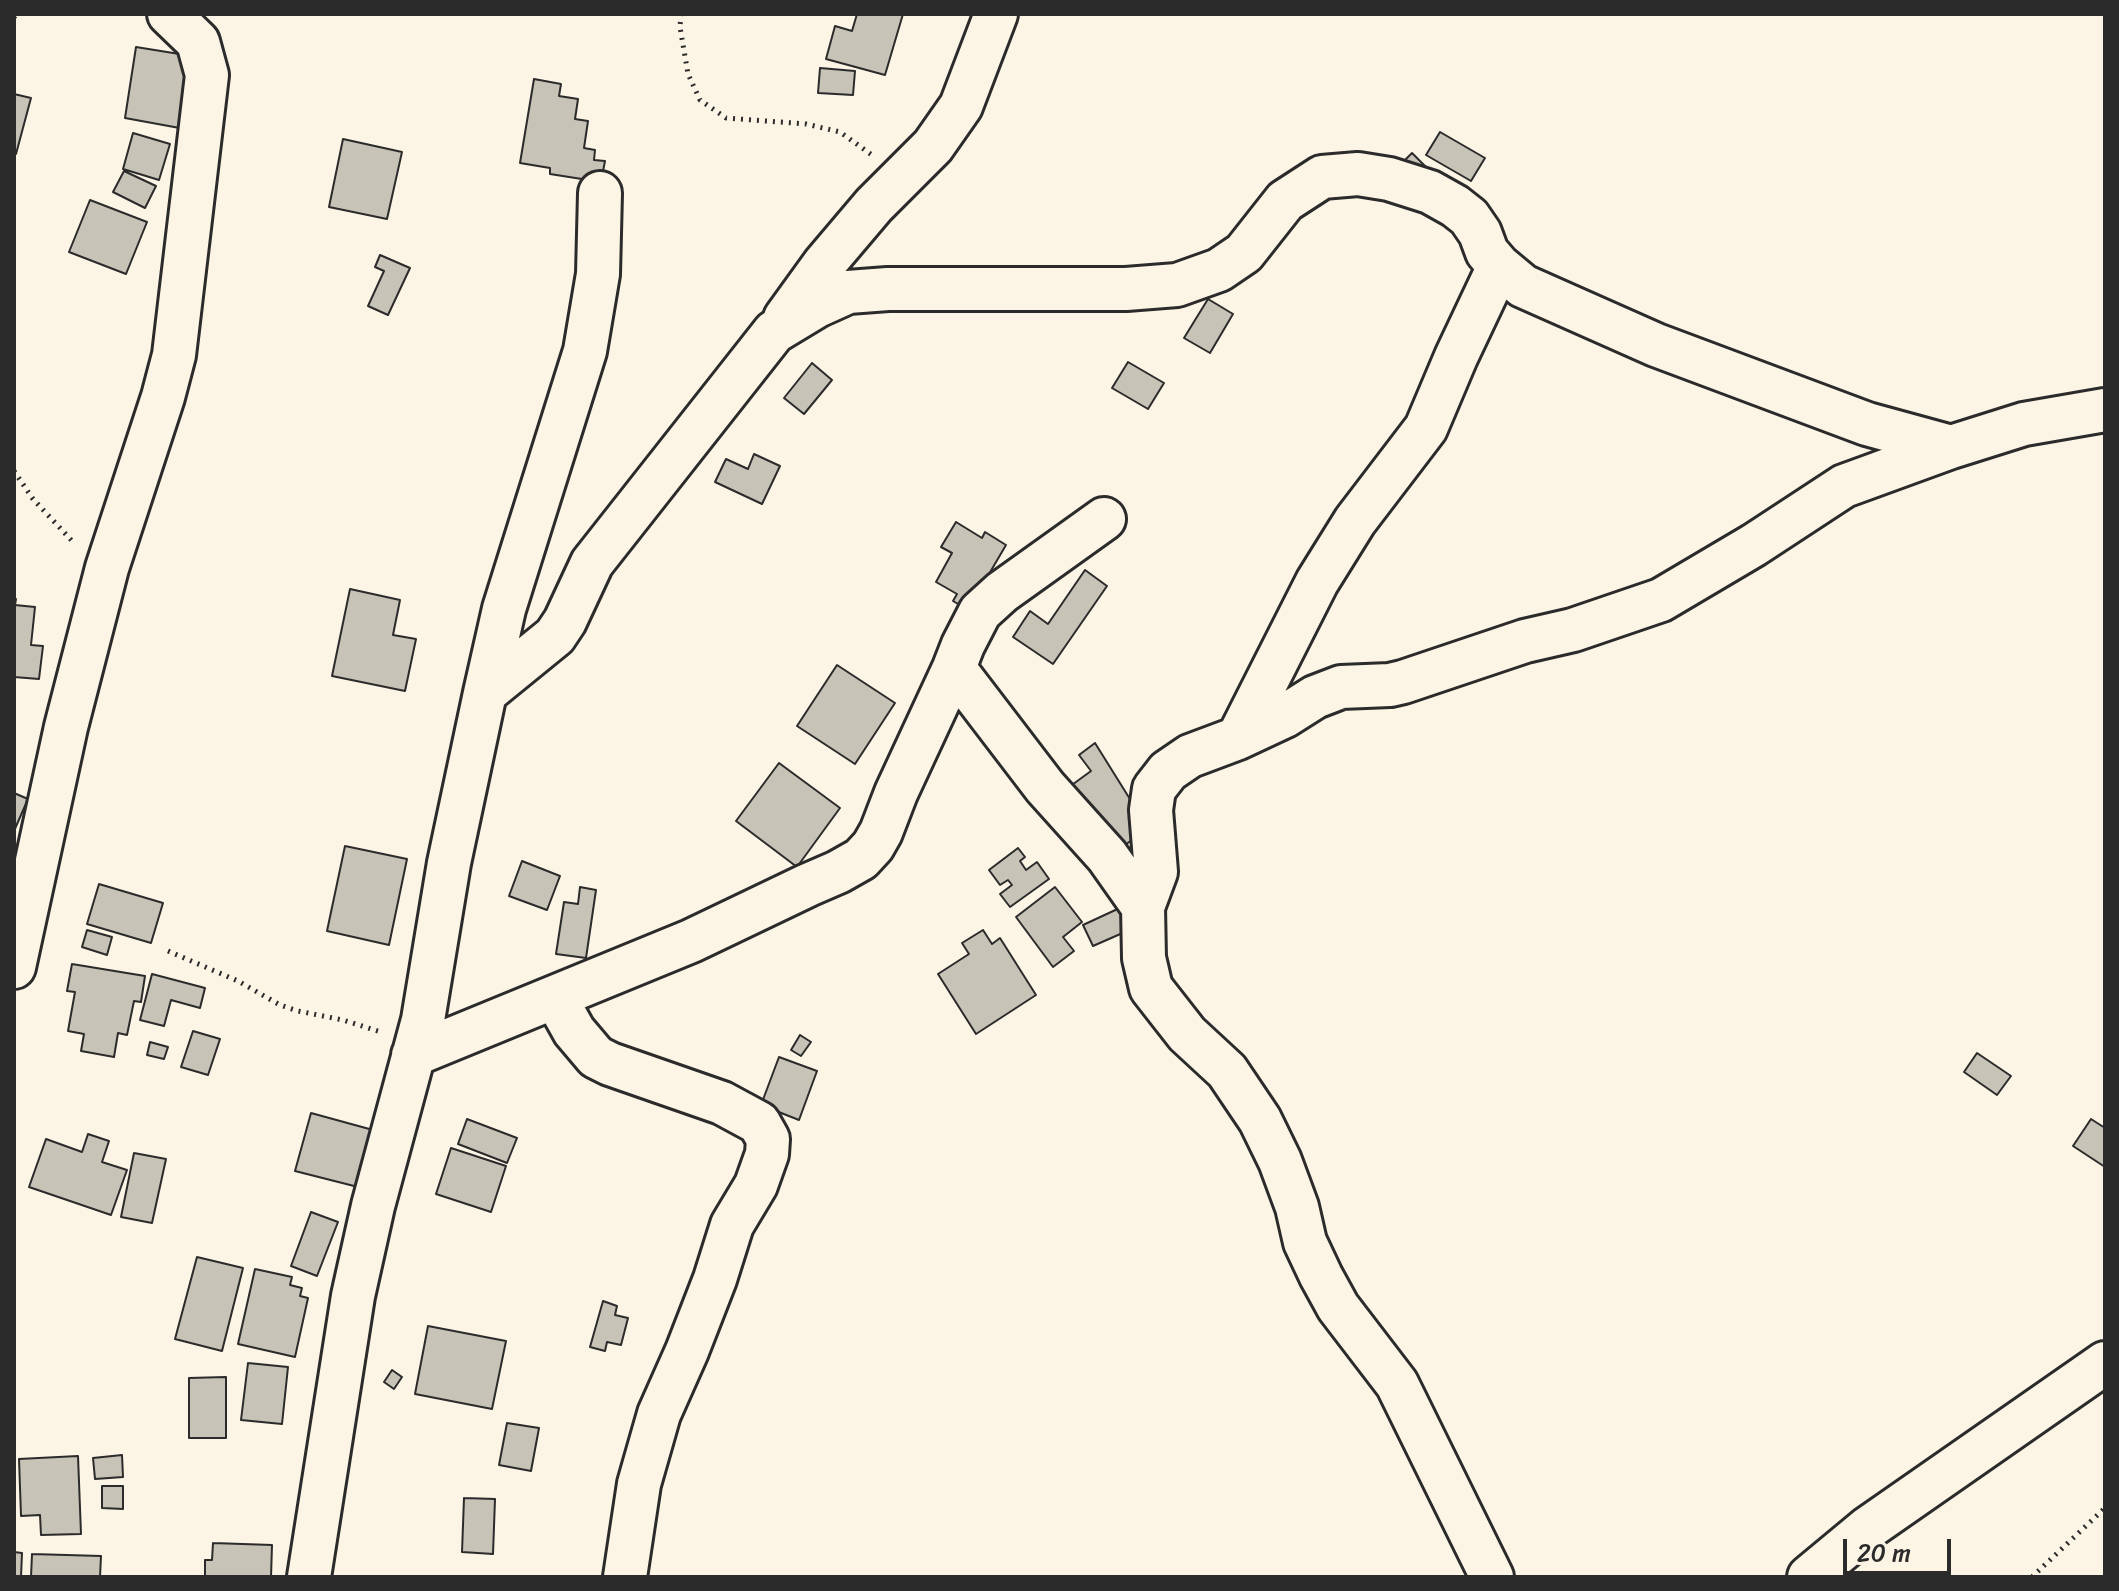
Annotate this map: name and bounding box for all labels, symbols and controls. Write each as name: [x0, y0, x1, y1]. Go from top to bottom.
scale bar: [1847, 1523, 1955, 1573]
text: 20 m: [1857, 1532, 1911, 1574]

